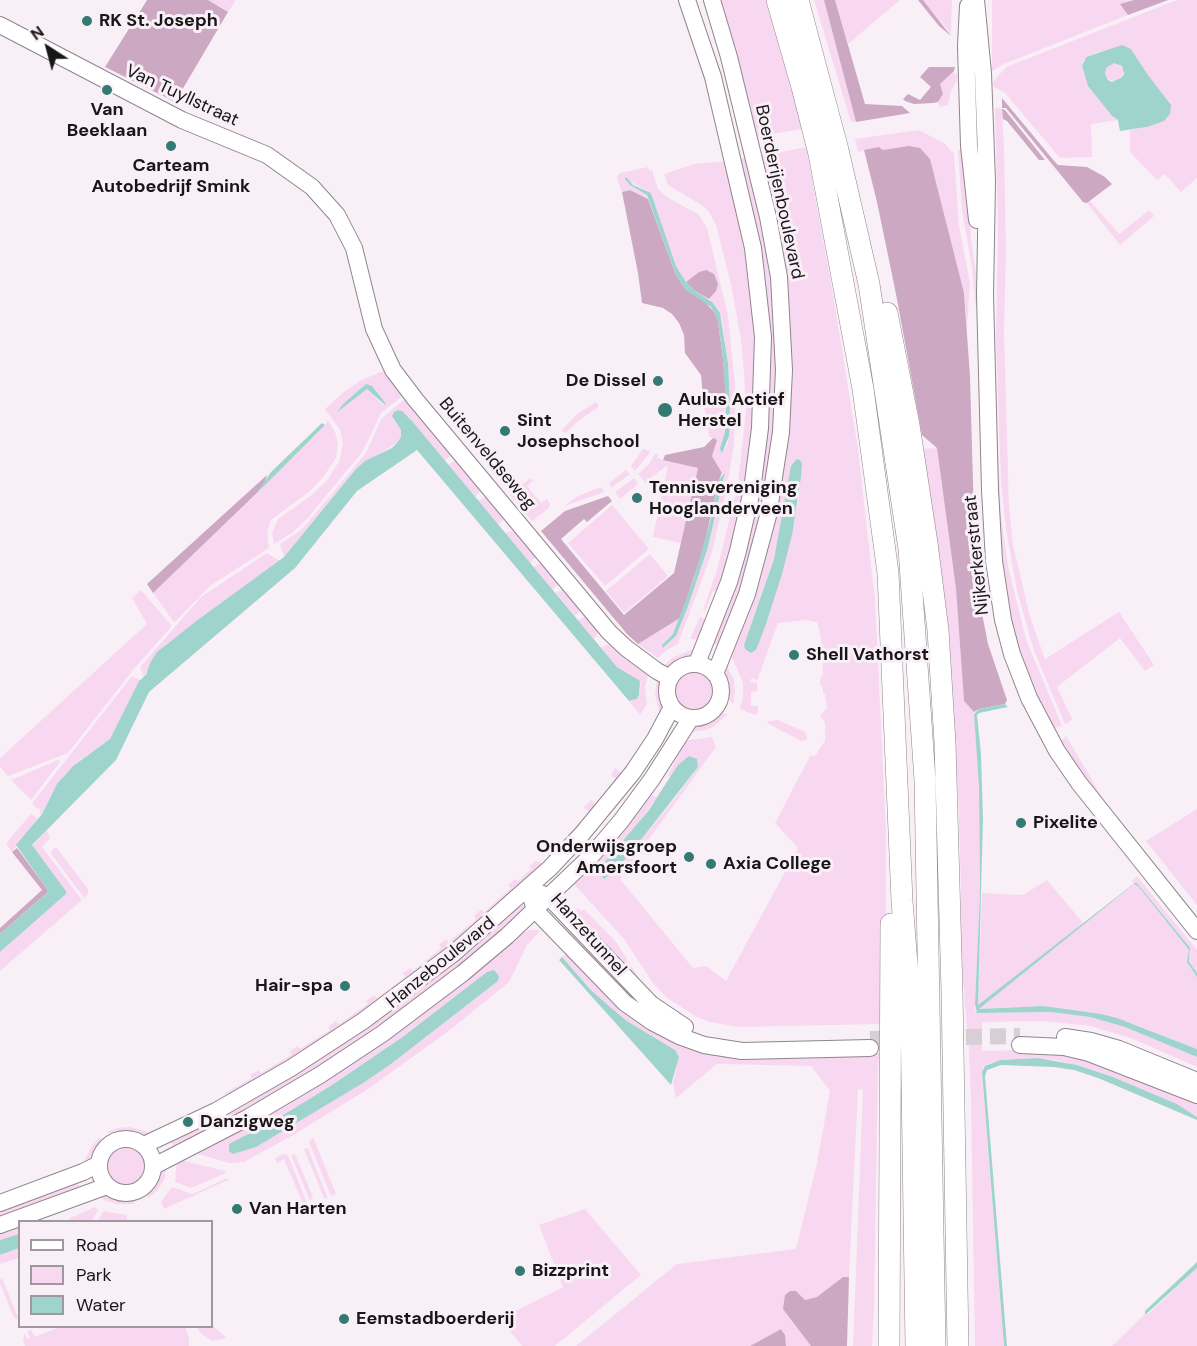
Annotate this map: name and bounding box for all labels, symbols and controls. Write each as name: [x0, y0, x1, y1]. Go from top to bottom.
place label: RK St. Joseph: [99, 10, 218, 32]
marker: RK St. Joseph: [80, 14, 94, 28]
north arrow: [18, 18, 78, 78]
text: N: [26, 21, 48, 45]
street label: Van Tuyllstraat: [122, 60, 242, 132]
marker: Van Beeklaan: [100, 83, 114, 97]
place label: Van Beeklaan: [67, 99, 147, 142]
street label: Boerderijenboulevard: [750, 103, 808, 281]
marker: Carteam Autobedrijf Smink: [164, 139, 178, 153]
place label: Carteam Autobedrijf Smink: [91, 155, 251, 198]
place label: De Dissel: [566, 370, 646, 392]
marker: De Dissel: [651, 374, 665, 388]
place label: Aulus Actief Herstel: [678, 389, 785, 432]
street label: Buitenveldseweg: [434, 394, 540, 514]
marker: Aulus Actief Herstel: [656, 401, 674, 419]
place label: Sint Josephschool: [517, 410, 639, 452]
marker: Sint Josephschool: [498, 424, 512, 438]
place label: Tennisvereniging Hooglanderveen: [649, 477, 797, 520]
marker: Tennisvereniging Hooglanderveen: [630, 491, 644, 505]
street label: Nijkerkerstraat: [960, 494, 994, 616]
place label: Shell Vathorst: [806, 644, 929, 666]
marker: Shell Vathorst: [787, 648, 801, 662]
place label: Pixelite: [1033, 812, 1098, 834]
marker: Pixelite: [1014, 816, 1028, 830]
place label: Onderwijsgroep Amersfoort: [536, 836, 677, 878]
marker: Onderwijsgroep Amersfoort: [682, 850, 696, 864]
place label: Axia College: [723, 853, 831, 875]
marker: Axia College: [704, 857, 718, 871]
street label: Hanzetunnel: [546, 890, 630, 980]
street label: Hanzeboulevard: [382, 913, 500, 1013]
place label: Hair-spa: [255, 975, 333, 997]
marker: Hair-spa: [338, 979, 352, 993]
place label: Danzigweg: [200, 1111, 295, 1133]
marker: Danzigweg: [181, 1115, 195, 1129]
place label: Van Harten: [249, 1198, 347, 1220]
marker: Van Harten: [230, 1202, 244, 1216]
legend: [18, 1220, 213, 1328]
text: Road: [76, 1233, 118, 1257]
place label: Bizzprint: [532, 1260, 609, 1282]
text: Park: [76, 1263, 112, 1287]
marker: Bizzprint: [513, 1264, 527, 1278]
text: Water: [76, 1293, 126, 1317]
place label: Eemstadboerderij: [356, 1308, 514, 1330]
marker: Eemstadboerderij: [337, 1312, 351, 1326]

